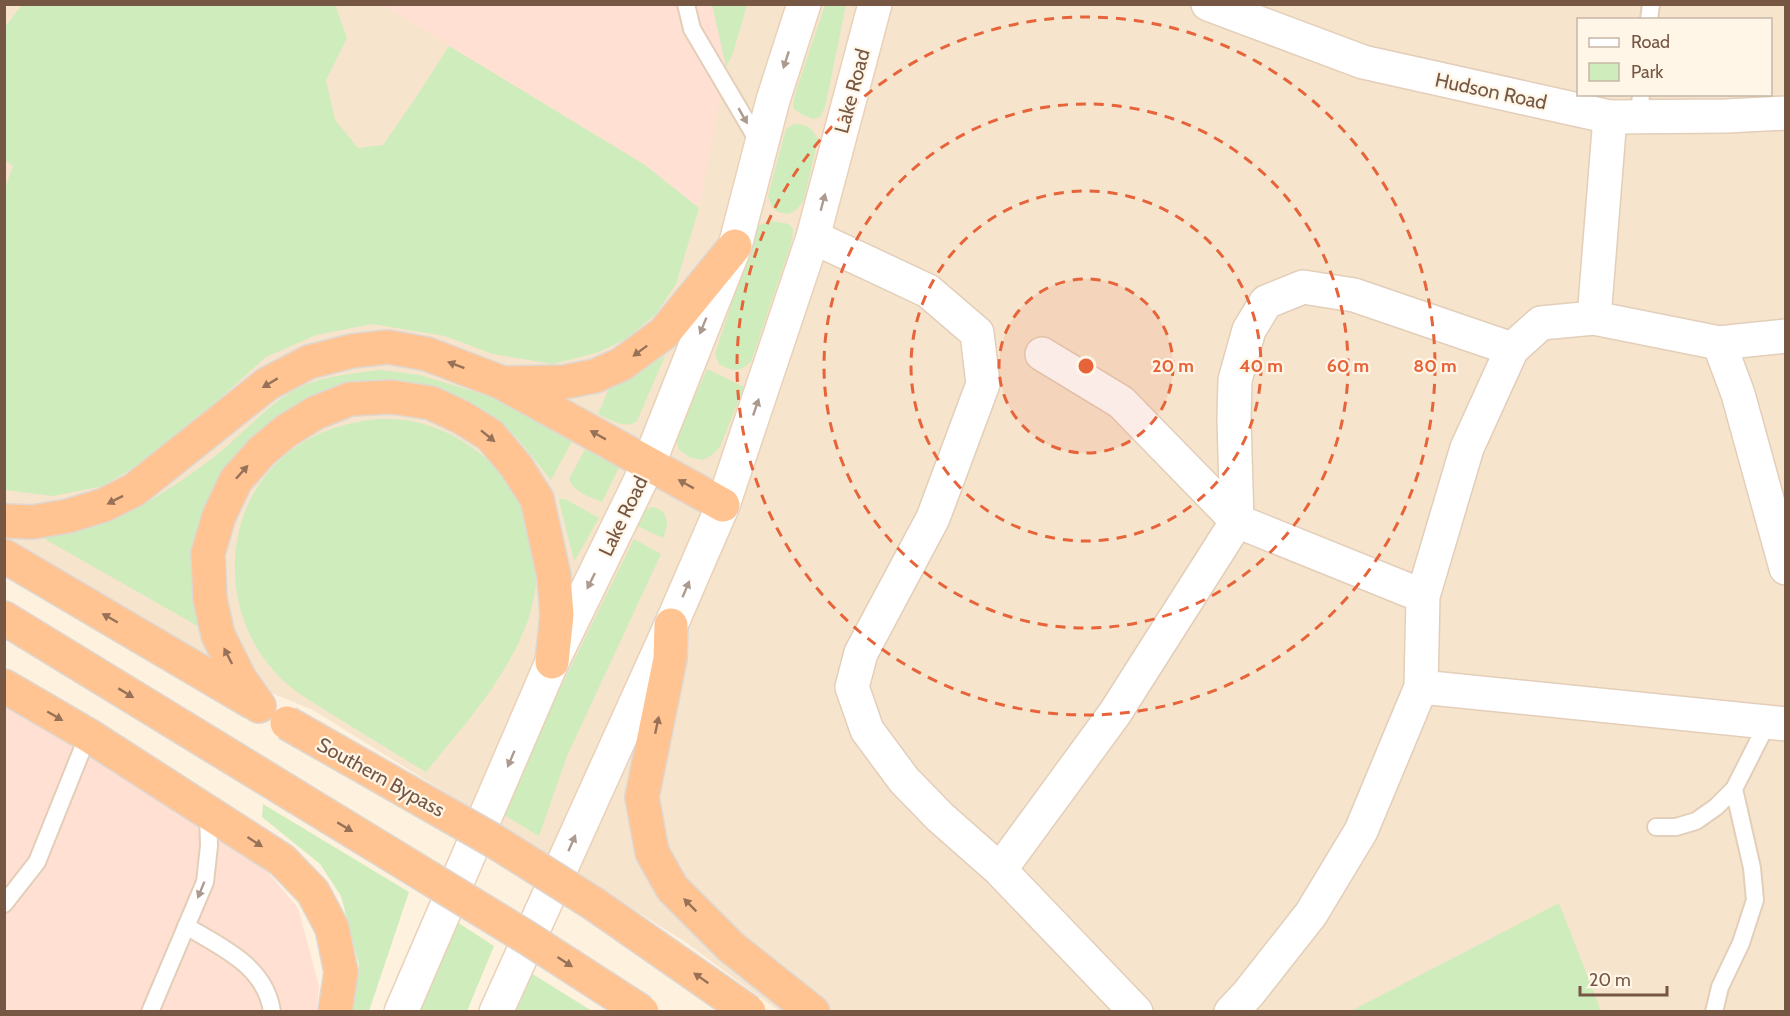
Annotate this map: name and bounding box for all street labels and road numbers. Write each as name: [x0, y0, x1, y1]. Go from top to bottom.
street label: Lake Road: [829, 46, 875, 136]
street label: Hudson Road: [1433, 67, 1549, 115]
street label: Lake Road: [593, 472, 653, 560]
street label: Southern Bypass: [313, 732, 449, 822]

